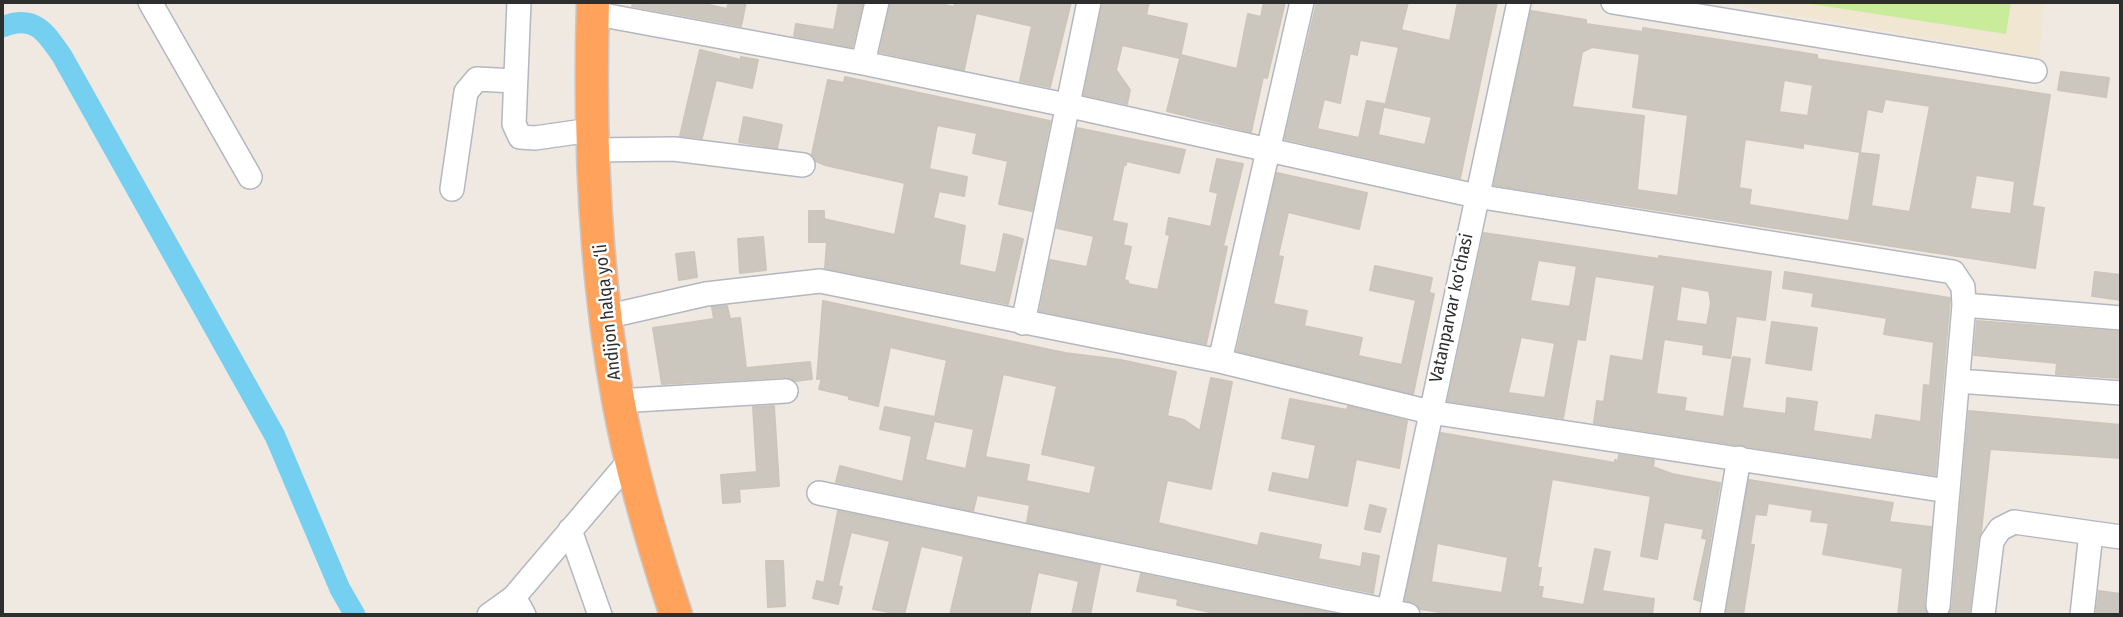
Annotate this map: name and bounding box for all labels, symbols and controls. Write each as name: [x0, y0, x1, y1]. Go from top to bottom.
street label: Vatanparvar ko'chasi: [1426, 231, 1478, 385]
street label: Andijon halqa yo‘li: [590, 243, 626, 381]

